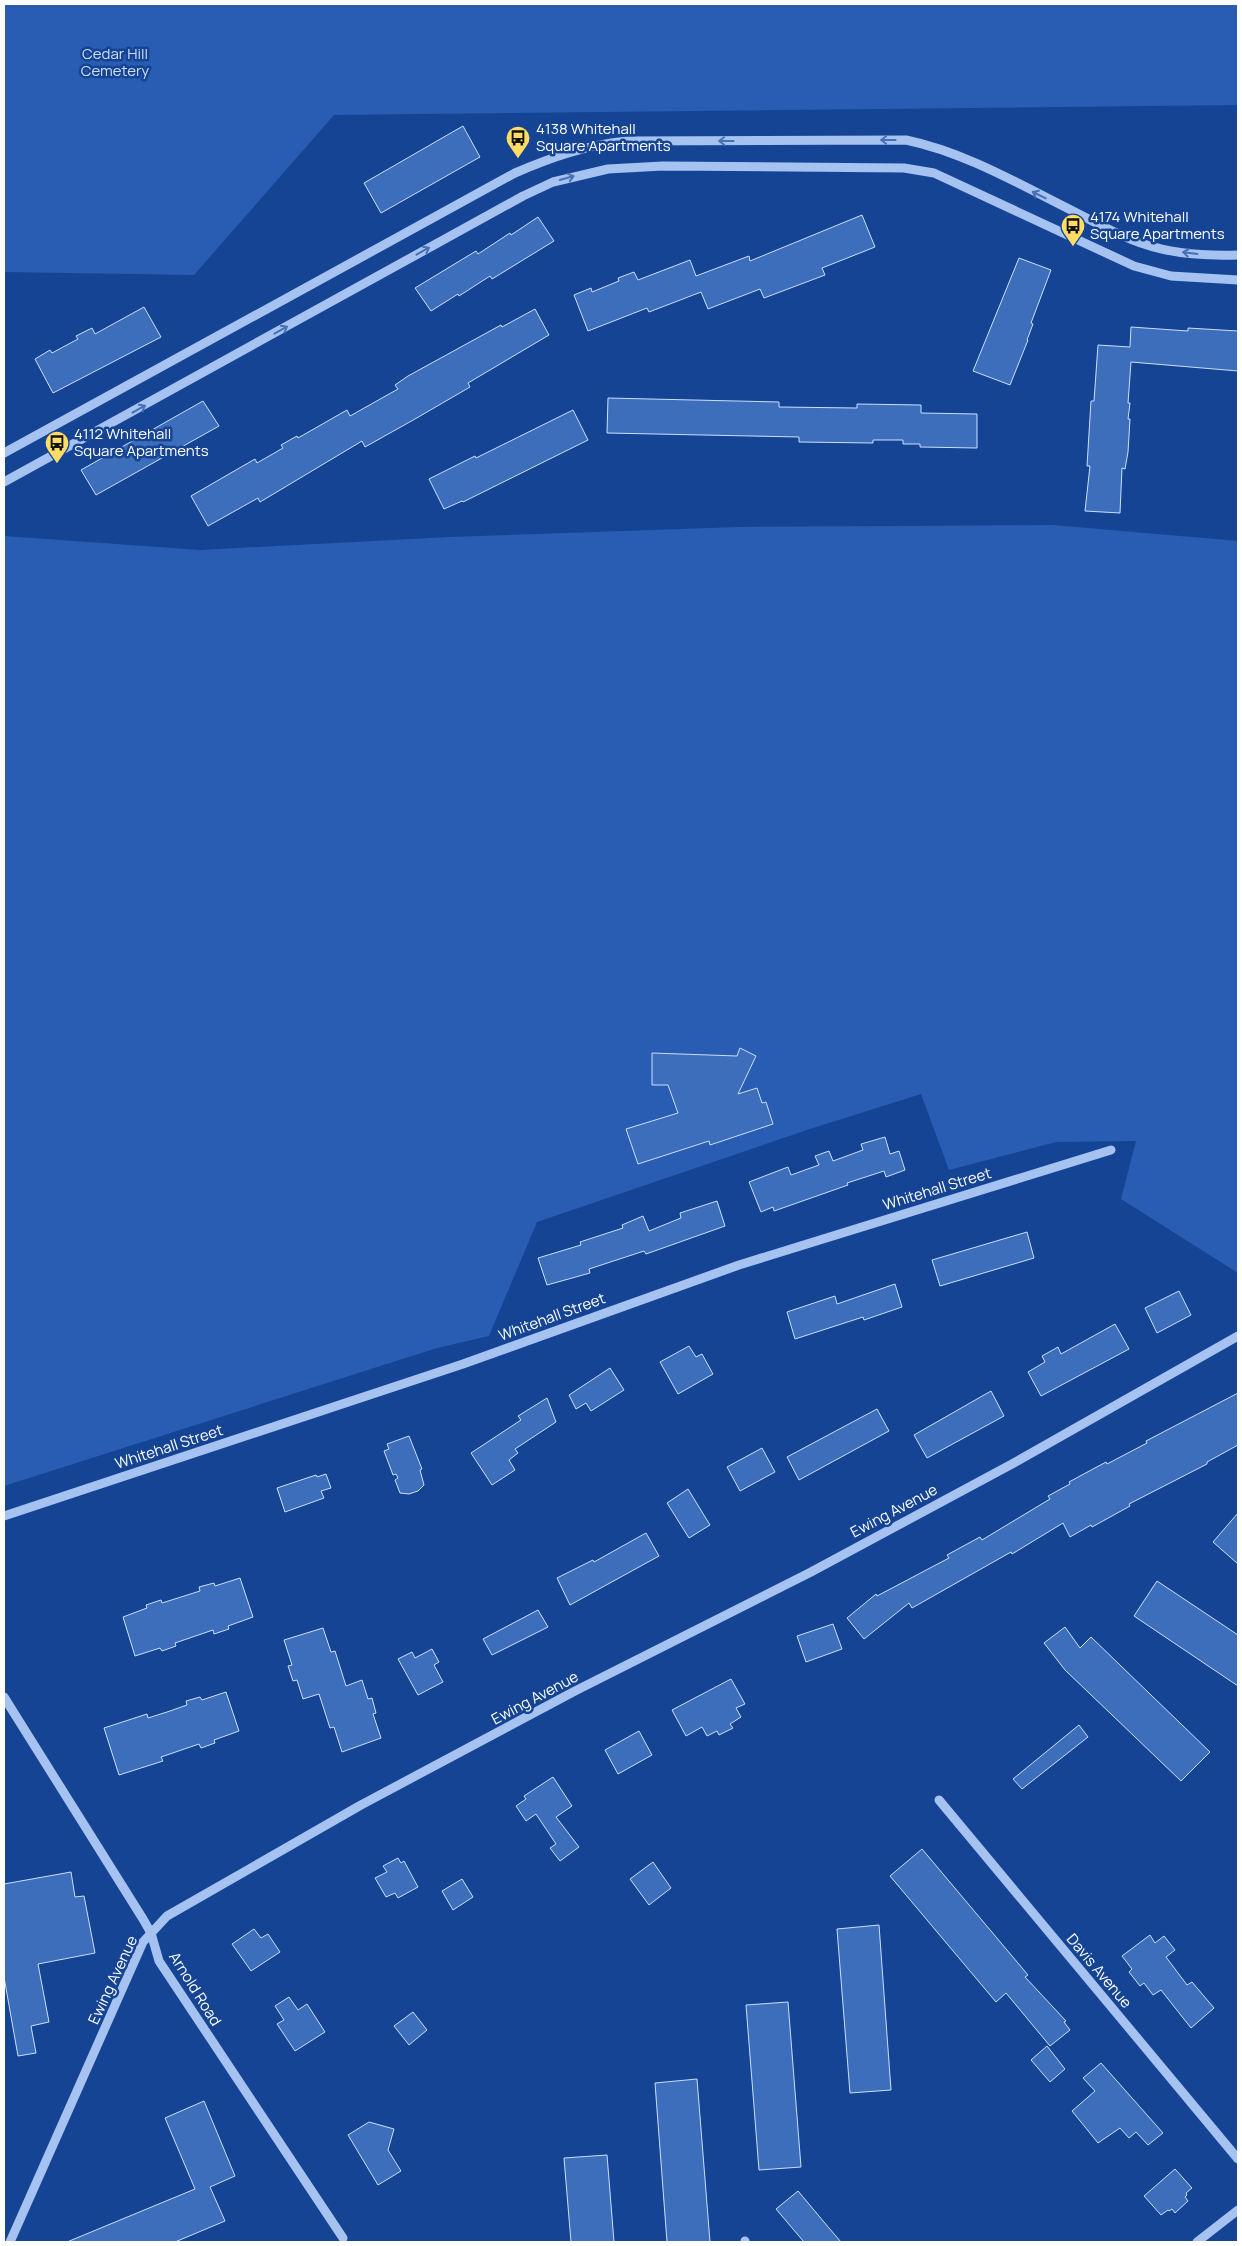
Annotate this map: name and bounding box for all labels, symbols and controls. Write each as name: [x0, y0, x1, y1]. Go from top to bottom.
park label: Cedar Hill Cemetery: [81, 43, 149, 81]
place label: 4138 Whitehall Square Apartments: [536, 118, 671, 156]
bus stop icon: 4138 Whitehall Square Apartments: [505, 125, 531, 159]
one-way arrow: [880, 135, 896, 145]
one-way arrow: [718, 136, 734, 146]
one-way arrow: [559, 172, 575, 182]
one-way arrow: [1032, 189, 1047, 199]
place label: 4174 Whitehall Square Apartments: [1090, 206, 1225, 244]
bus stop icon: 4174 Whitehall Square Apartments: [1060, 213, 1086, 247]
one-way arrow: [415, 246, 430, 256]
one-way arrow: [1182, 248, 1198, 258]
one-way arrow: [273, 325, 288, 334]
one-way arrow: [131, 403, 145, 413]
place label: 4112 Whitehall Square Apartments: [74, 423, 209, 461]
bus stop icon: 4112 Whitehall Square Apartments: [44, 430, 70, 464]
street label: Whitehall Street: [880, 1162, 994, 1215]
street label: Whitehall Street: [496, 1287, 608, 1346]
street label: Whitehall Street: [112, 1419, 225, 1474]
street label: Ewing Avenue: [847, 1479, 941, 1542]
street label: Ewing Avenue: [488, 1666, 582, 1729]
street label: Davis Avenue: [1062, 1929, 1137, 2013]
street label: Ewing Avenue: [83, 1932, 142, 2028]
street label: Arnold Road: [164, 1948, 226, 2030]

